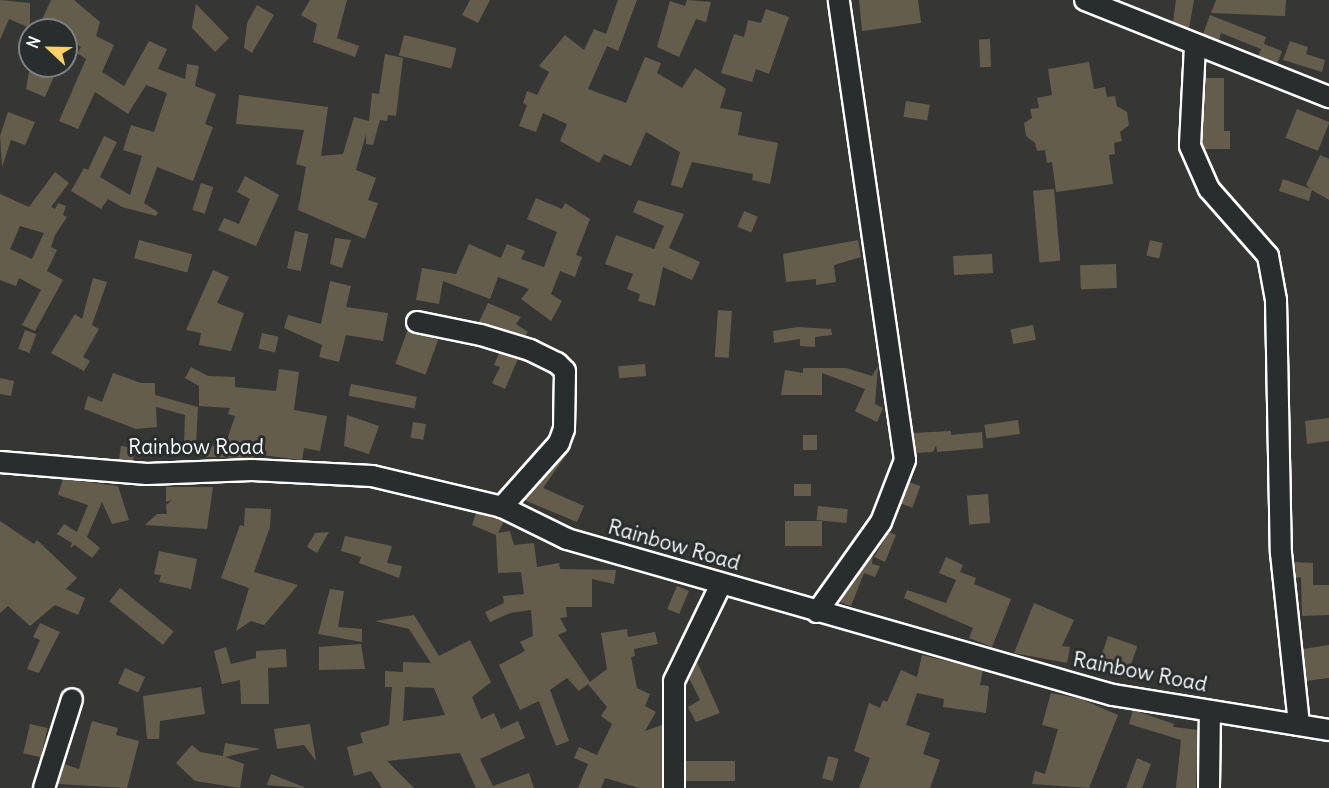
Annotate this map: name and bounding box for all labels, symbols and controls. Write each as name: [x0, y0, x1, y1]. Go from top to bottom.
north arrow: [18, 18, 78, 78]
text: N: [22, 33, 45, 51]
street label: Rainbow Road: [128, 434, 264, 460]
street label: Rainbow Road: [605, 514, 743, 576]
street label: Rainbow Road: [1071, 647, 1209, 697]

